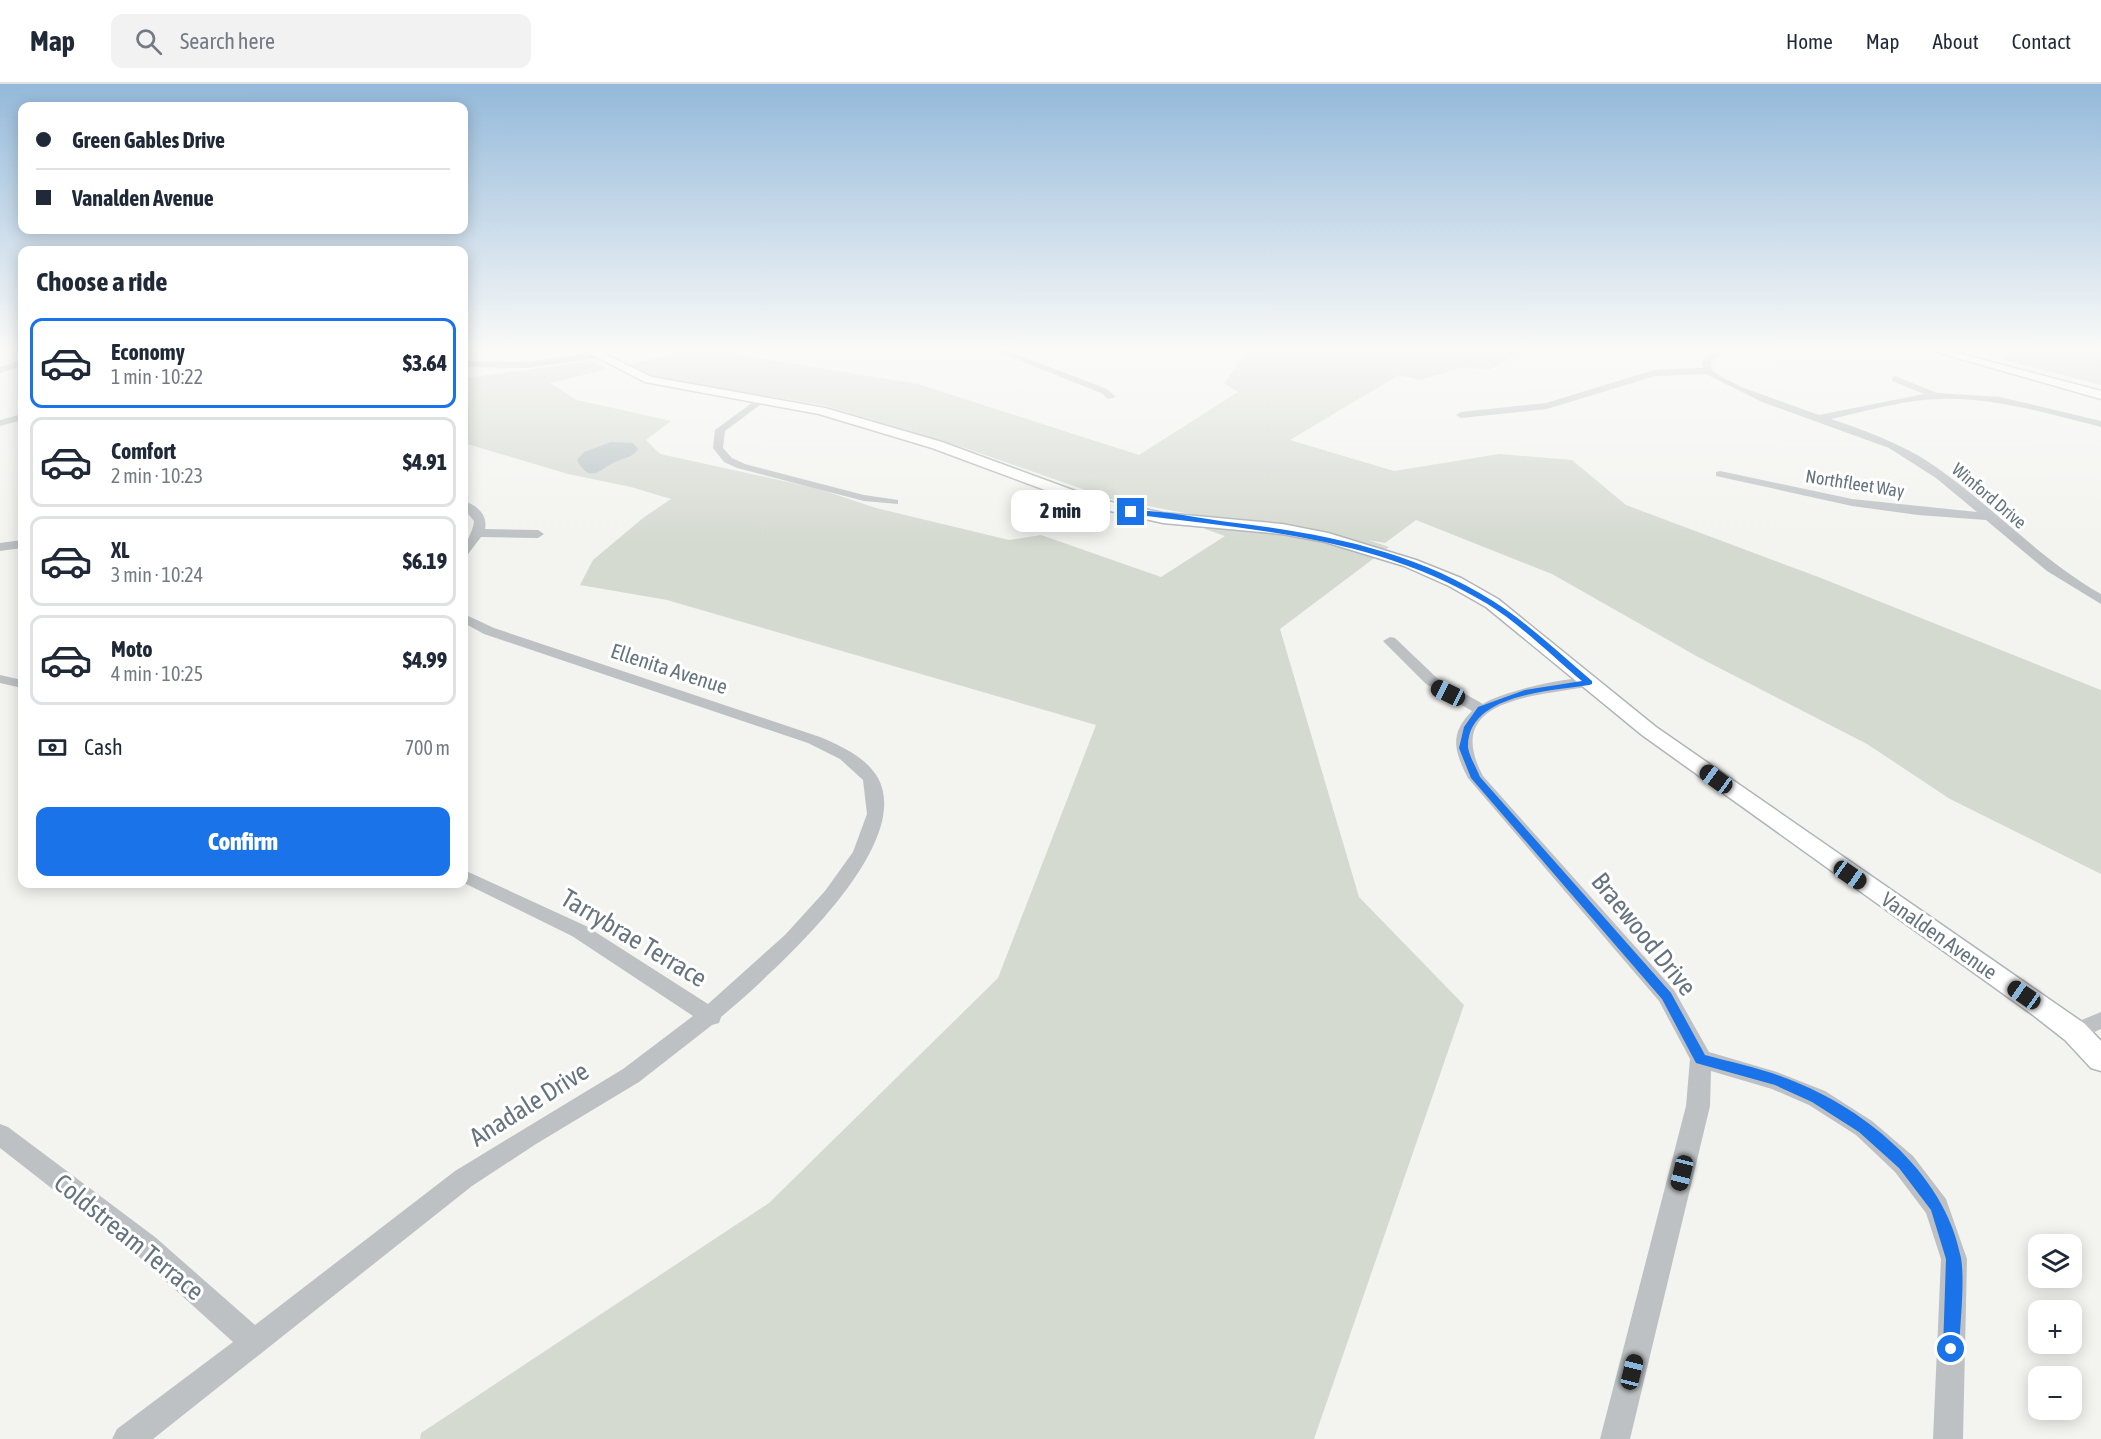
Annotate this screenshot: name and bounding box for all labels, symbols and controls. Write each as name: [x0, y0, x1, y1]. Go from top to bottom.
search box: [111, 14, 531, 68]
text: Map: [30, 25, 75, 57]
icon: search: [132, 25, 165, 58]
text: Search here: [180, 28, 275, 54]
text: Home: [1786, 29, 1833, 53]
text: Map: [1866, 29, 1900, 53]
text: About: [1933, 29, 1979, 53]
text: Contact: [2012, 29, 2071, 53]
text: Green Gables Drive: [72, 127, 225, 153]
text: Vanalden Avenue: [72, 185, 214, 211]
text: Choose a ride: [36, 266, 168, 297]
icon: car: [39, 336, 93, 390]
text: Economy: [111, 339, 185, 365]
text: $3.64: [403, 350, 447, 376]
text: 1 min · 10:22: [111, 365, 203, 388]
icon: car: [39, 435, 93, 489]
text: Comfort: [111, 438, 176, 464]
text: $4.91: [403, 449, 447, 475]
street label: Winford Drive: [1948, 458, 2031, 533]
text: 2 min · 10:23: [111, 464, 203, 487]
street label: Northfleet Way: [1804, 465, 1906, 502]
callout: 2 min: [1011, 491, 1110, 533]
route end: [1117, 498, 1144, 525]
text: 2 min: [1040, 499, 1081, 522]
icon: car: [39, 534, 93, 588]
text: XL: [111, 537, 129, 563]
text: $6.19: [403, 548, 447, 574]
text: 3 min · 10:24: [111, 563, 203, 586]
icon: car: [39, 633, 93, 687]
text: Moto: [111, 636, 153, 662]
street label: Ellenita Avenue: [608, 638, 731, 698]
text: $4.99: [403, 647, 447, 673]
text: 4 min · 10:25: [111, 662, 203, 685]
car: [1428, 677, 1468, 709]
icon: cash: [36, 731, 69, 764]
text: Cash: [84, 734, 123, 760]
text: 700 m: [405, 736, 450, 759]
car: [1696, 761, 1736, 797]
button: Confirm: [36, 807, 450, 876]
car: [1830, 857, 1870, 893]
street label: Braewood Drive: [1585, 867, 1703, 1001]
street label: Tarrybrae Terrace: [556, 883, 712, 993]
street label: Vanalden Avenue: [1877, 887, 2002, 984]
car: [2004, 977, 2044, 1013]
street label: Anadale Drive: [464, 1056, 594, 1152]
car: [1669, 1153, 1695, 1193]
street label: Coldstream Terrace: [48, 1168, 210, 1306]
map controls: [2028, 1234, 2082, 1420]
button: layers: [2028, 1234, 2082, 1288]
button: +: [2028, 1300, 2082, 1354]
route start: [1937, 1335, 1964, 1362]
car: [1619, 1352, 1645, 1392]
button: −: [2028, 1366, 2082, 1420]

